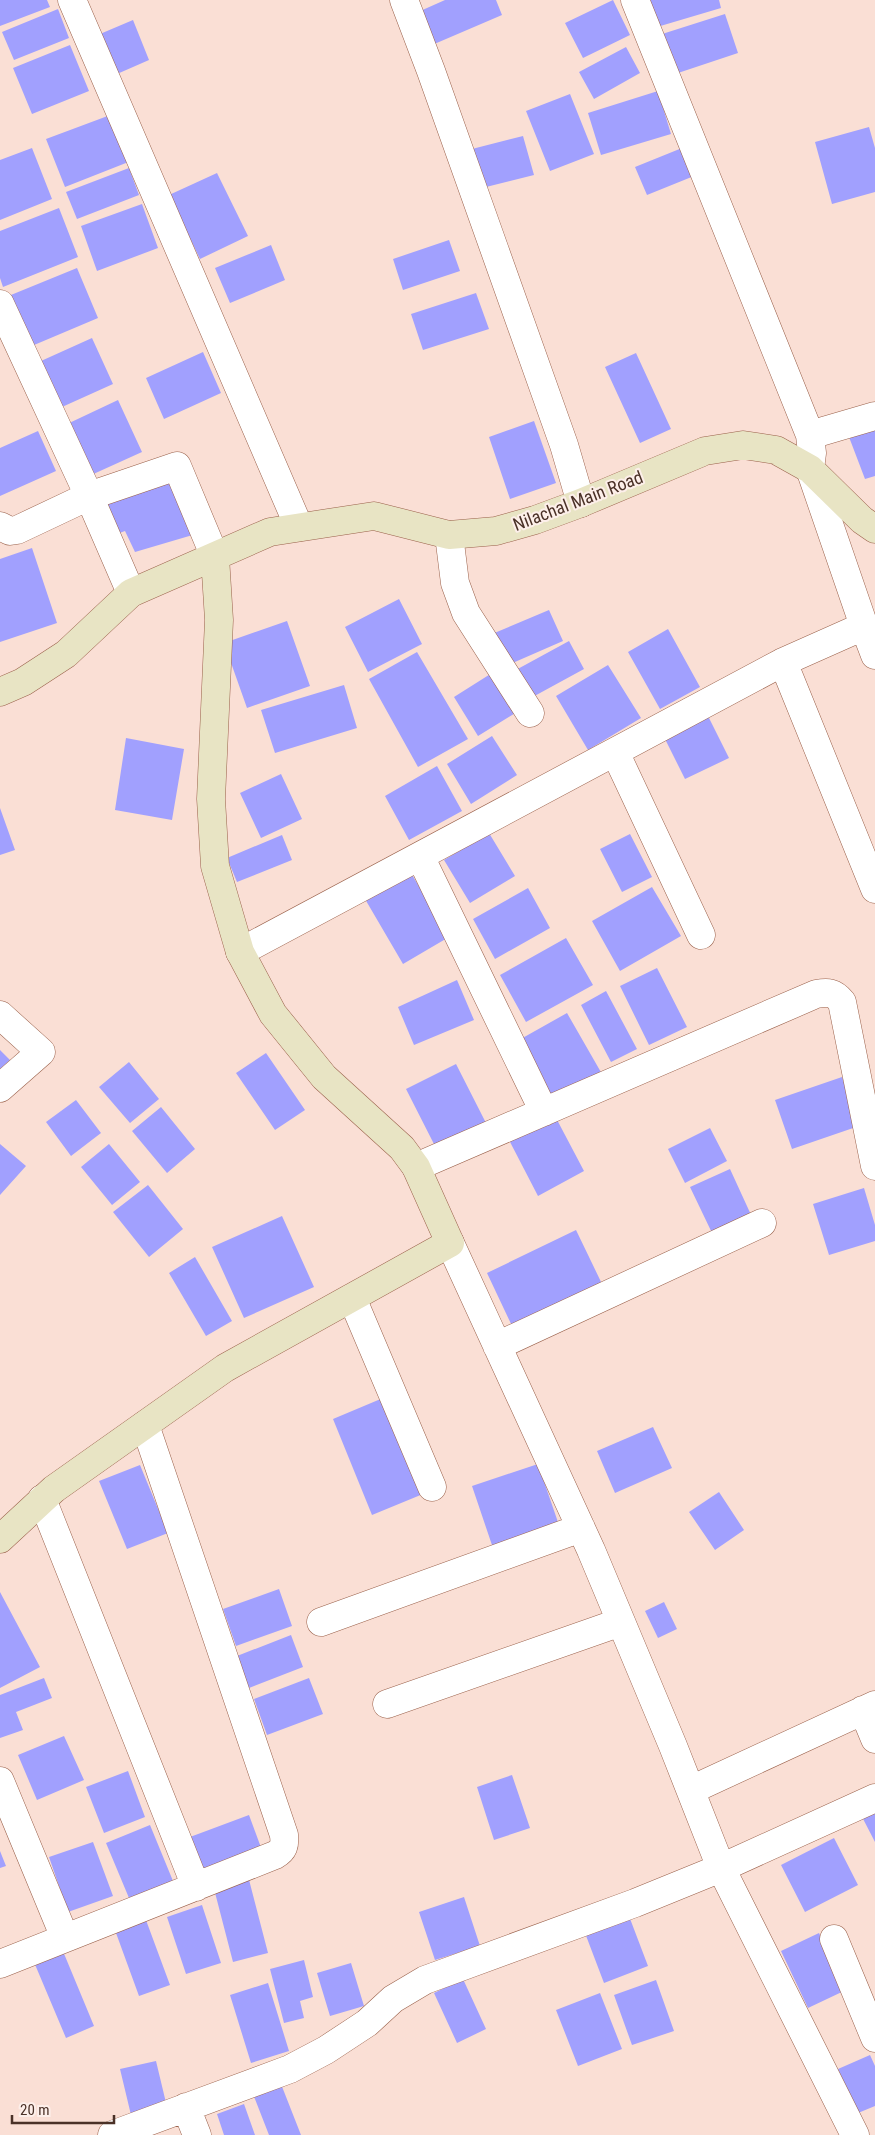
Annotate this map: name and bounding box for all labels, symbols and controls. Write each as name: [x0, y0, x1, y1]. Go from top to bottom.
street label: Nilachal Main Road: [510, 466, 646, 535]
scale bar: [12, 2092, 115, 2124]
text: 20 m: [20, 2101, 50, 2119]

